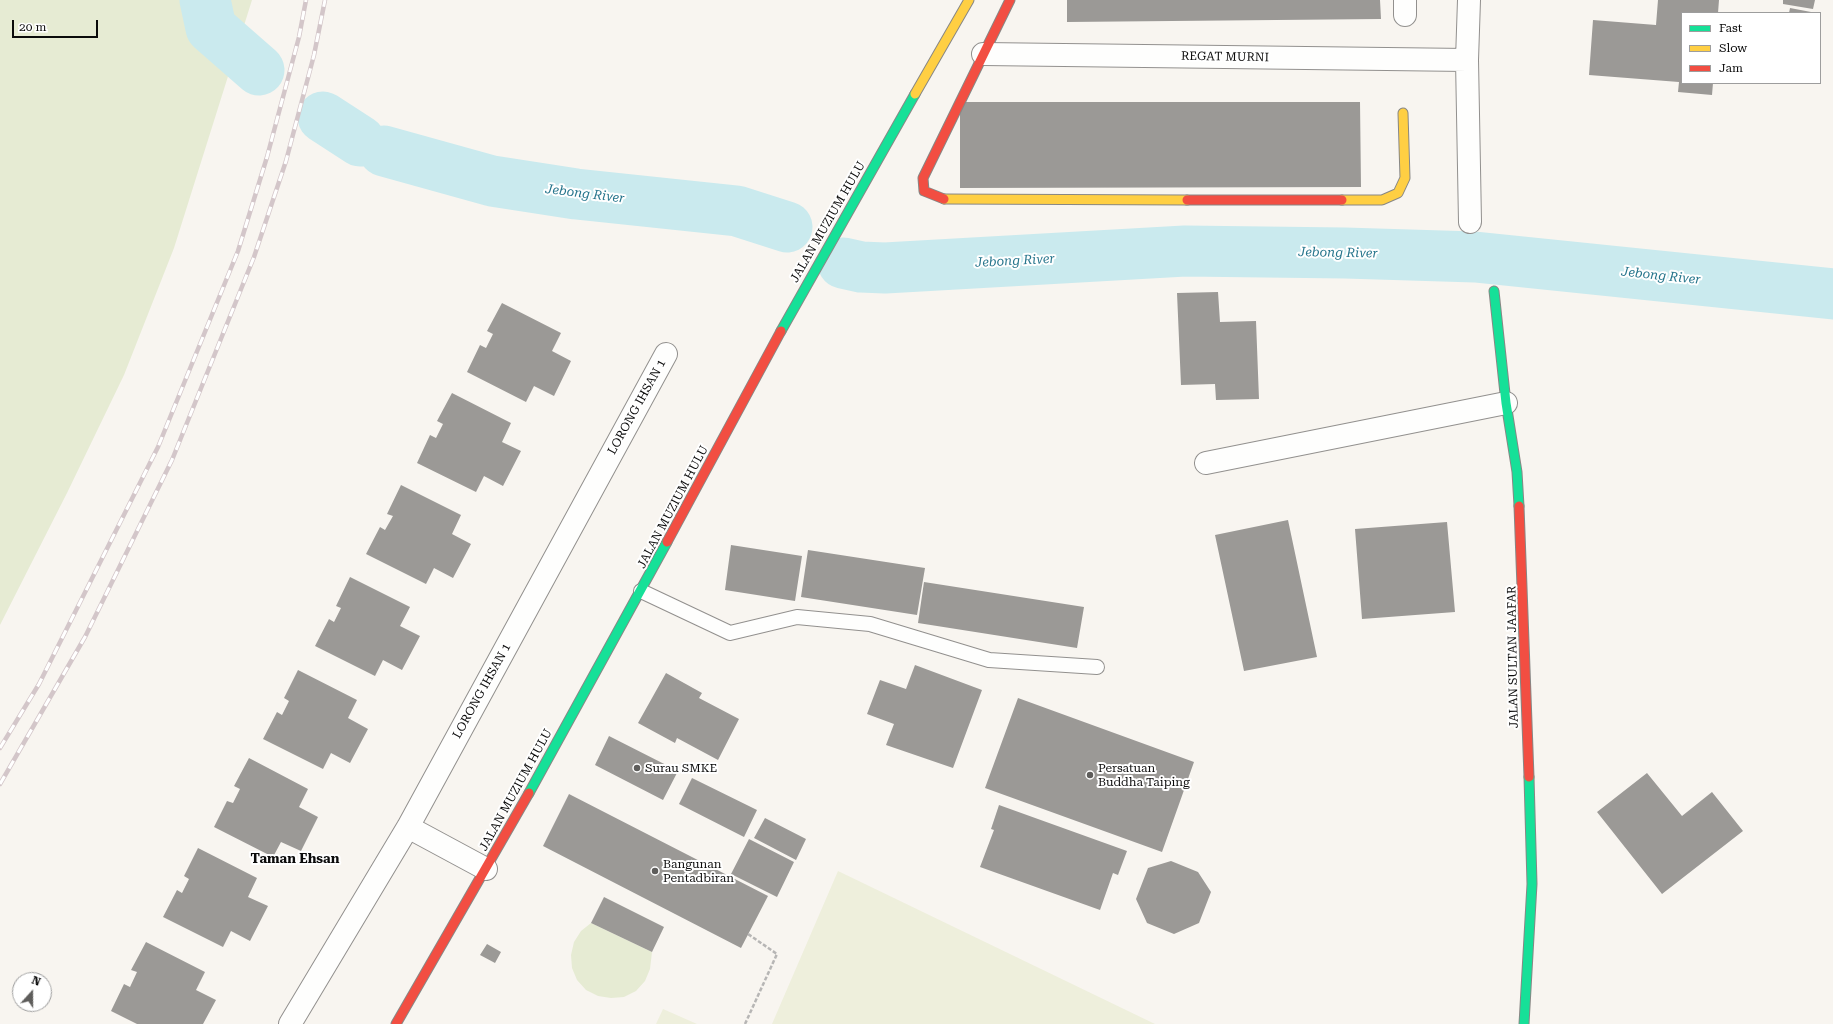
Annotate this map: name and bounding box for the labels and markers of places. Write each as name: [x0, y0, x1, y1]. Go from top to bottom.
place label: Surau SMKE: [645, 761, 717, 775]
place label: Persatuan Buddha Taiping: [1098, 761, 1190, 789]
marker: Surau SMKE: [632, 763, 642, 773]
marker: Persatuan Buddha Taiping: [1085, 770, 1095, 780]
place label: Bangunan Pentadbiran: [663, 857, 734, 885]
marker: Bangunan Pentadbiran: [650, 866, 660, 876]

